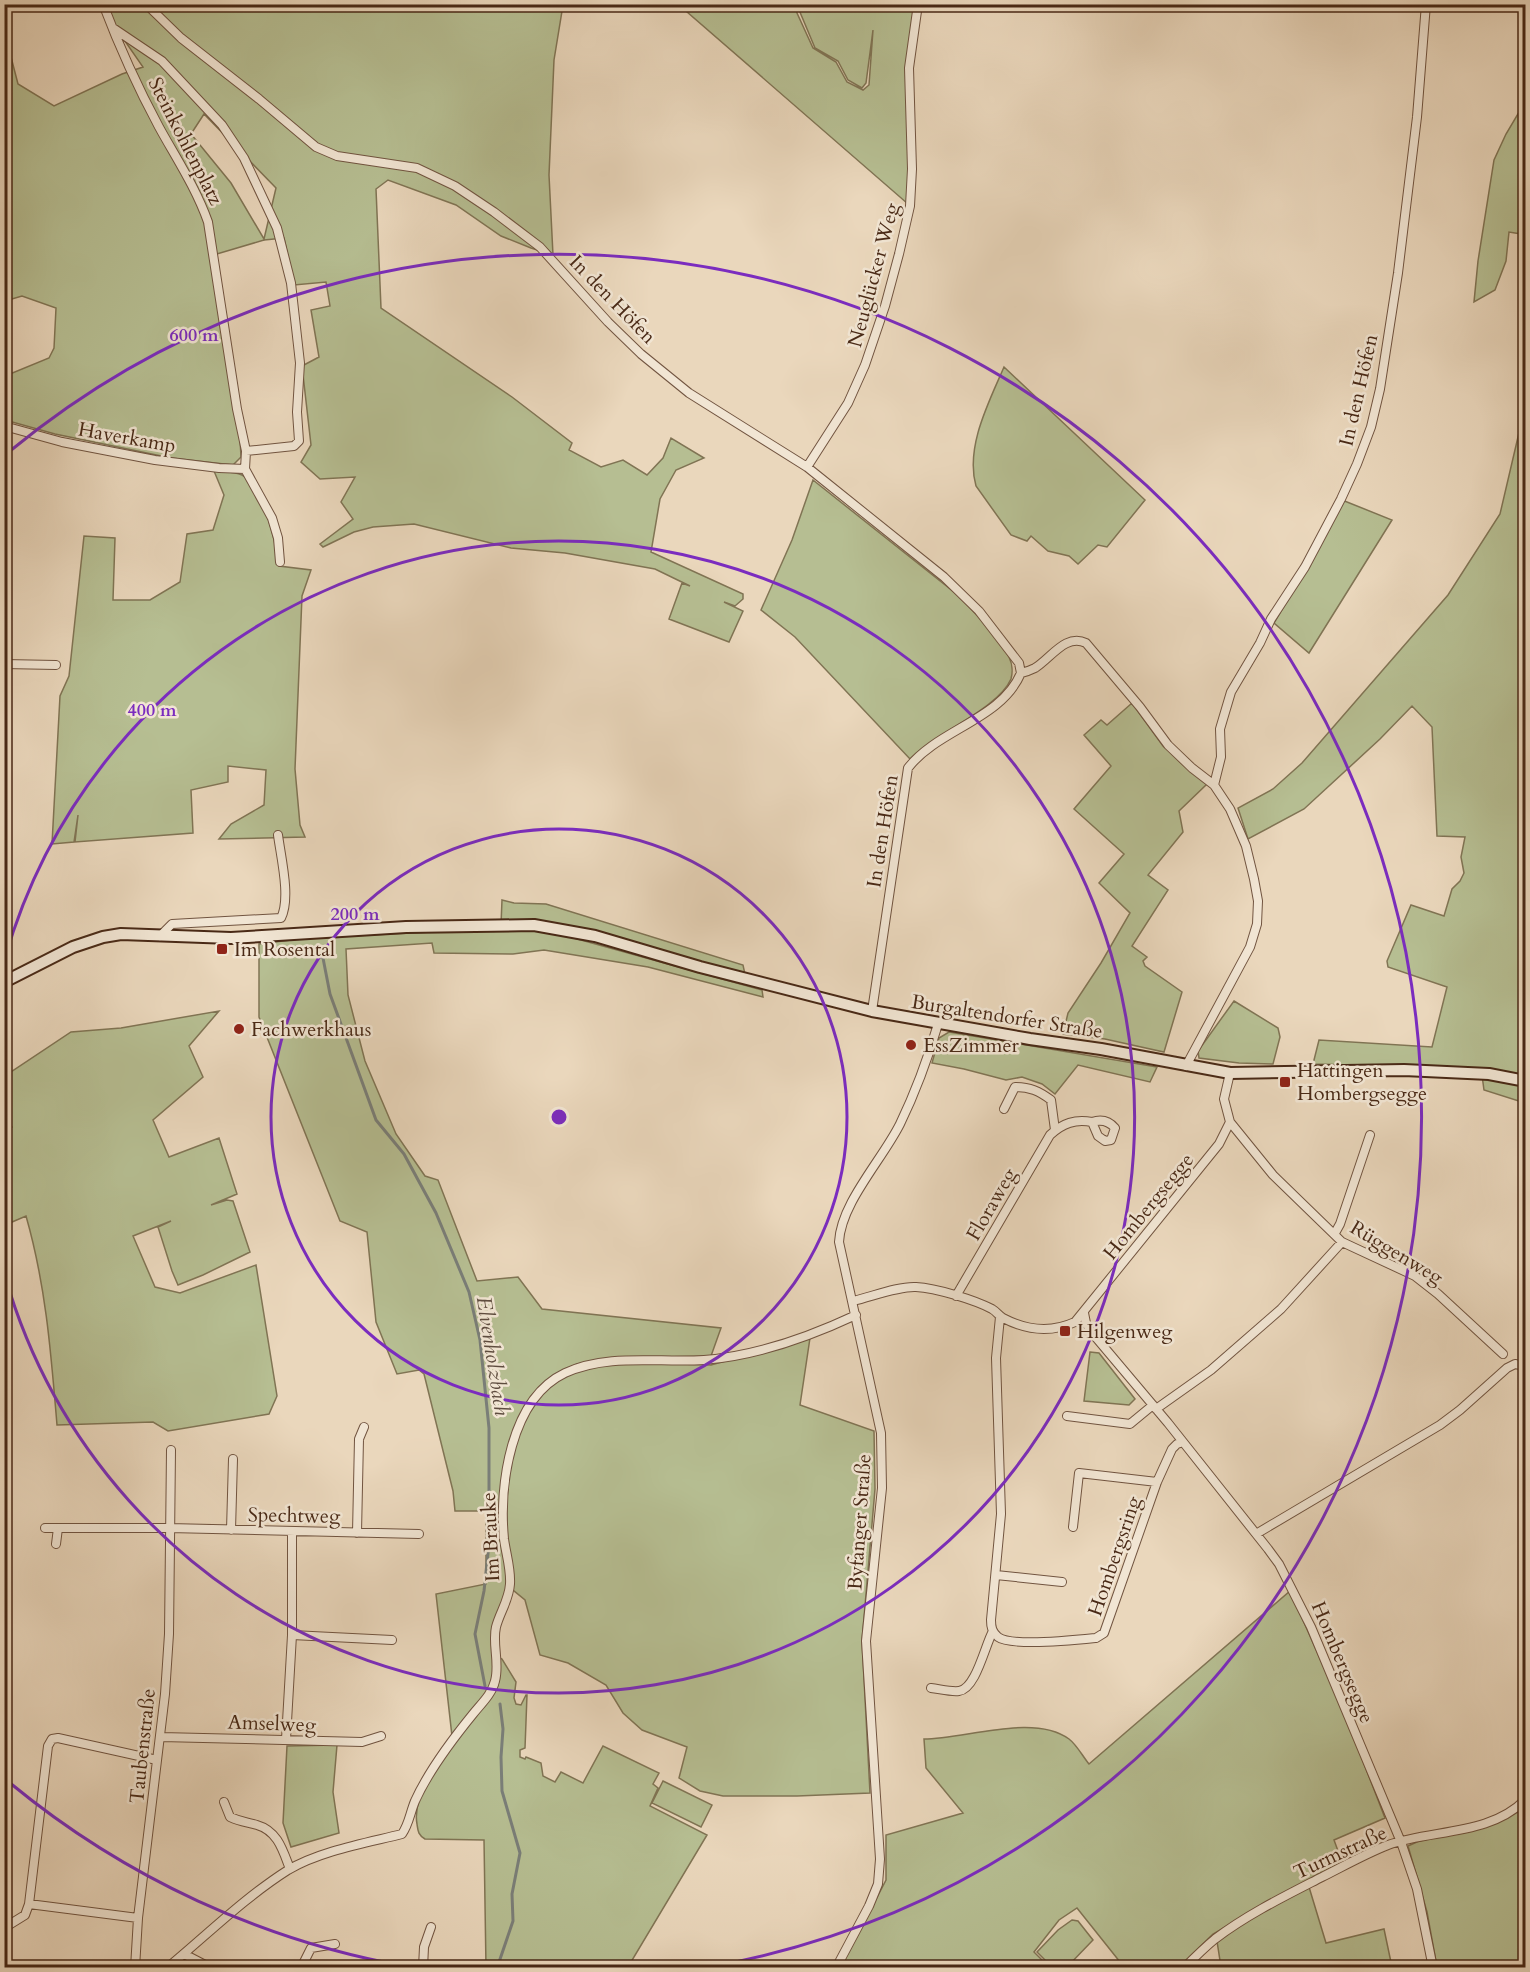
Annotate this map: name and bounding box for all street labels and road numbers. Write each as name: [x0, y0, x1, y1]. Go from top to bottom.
street label: Steinkohlenplatz: [142, 73, 229, 210]
street label: Neuglücker Weg: [841, 199, 906, 350]
street label: In den Höfen: [563, 249, 662, 350]
street label: In den Höfen: [1332, 331, 1385, 449]
street label: Haverkamp: [76, 416, 178, 459]
street label: In den Höfen: [860, 772, 905, 890]
street label: Burgaltendorfer Straße: [909, 988, 1105, 1045]
street label: Hombergsegge: [1097, 1147, 1200, 1265]
street label: Floraweg: [960, 1162, 1023, 1245]
street label: Rüggenweg: [1345, 1214, 1449, 1291]
street label: Byfanger Straße: [841, 1453, 878, 1591]
street label: Im Brauke: [475, 1492, 506, 1582]
street label: Hombergsring: [1081, 1492, 1148, 1620]
street label: Spechtweg: [248, 1501, 341, 1530]
street label: Hombergsegge: [1305, 1597, 1380, 1727]
street label: Taubenstraße: [123, 1687, 162, 1805]
street label: Amselweg: [227, 1708, 317, 1739]
street label: Turmstraße: [1289, 1819, 1391, 1886]

